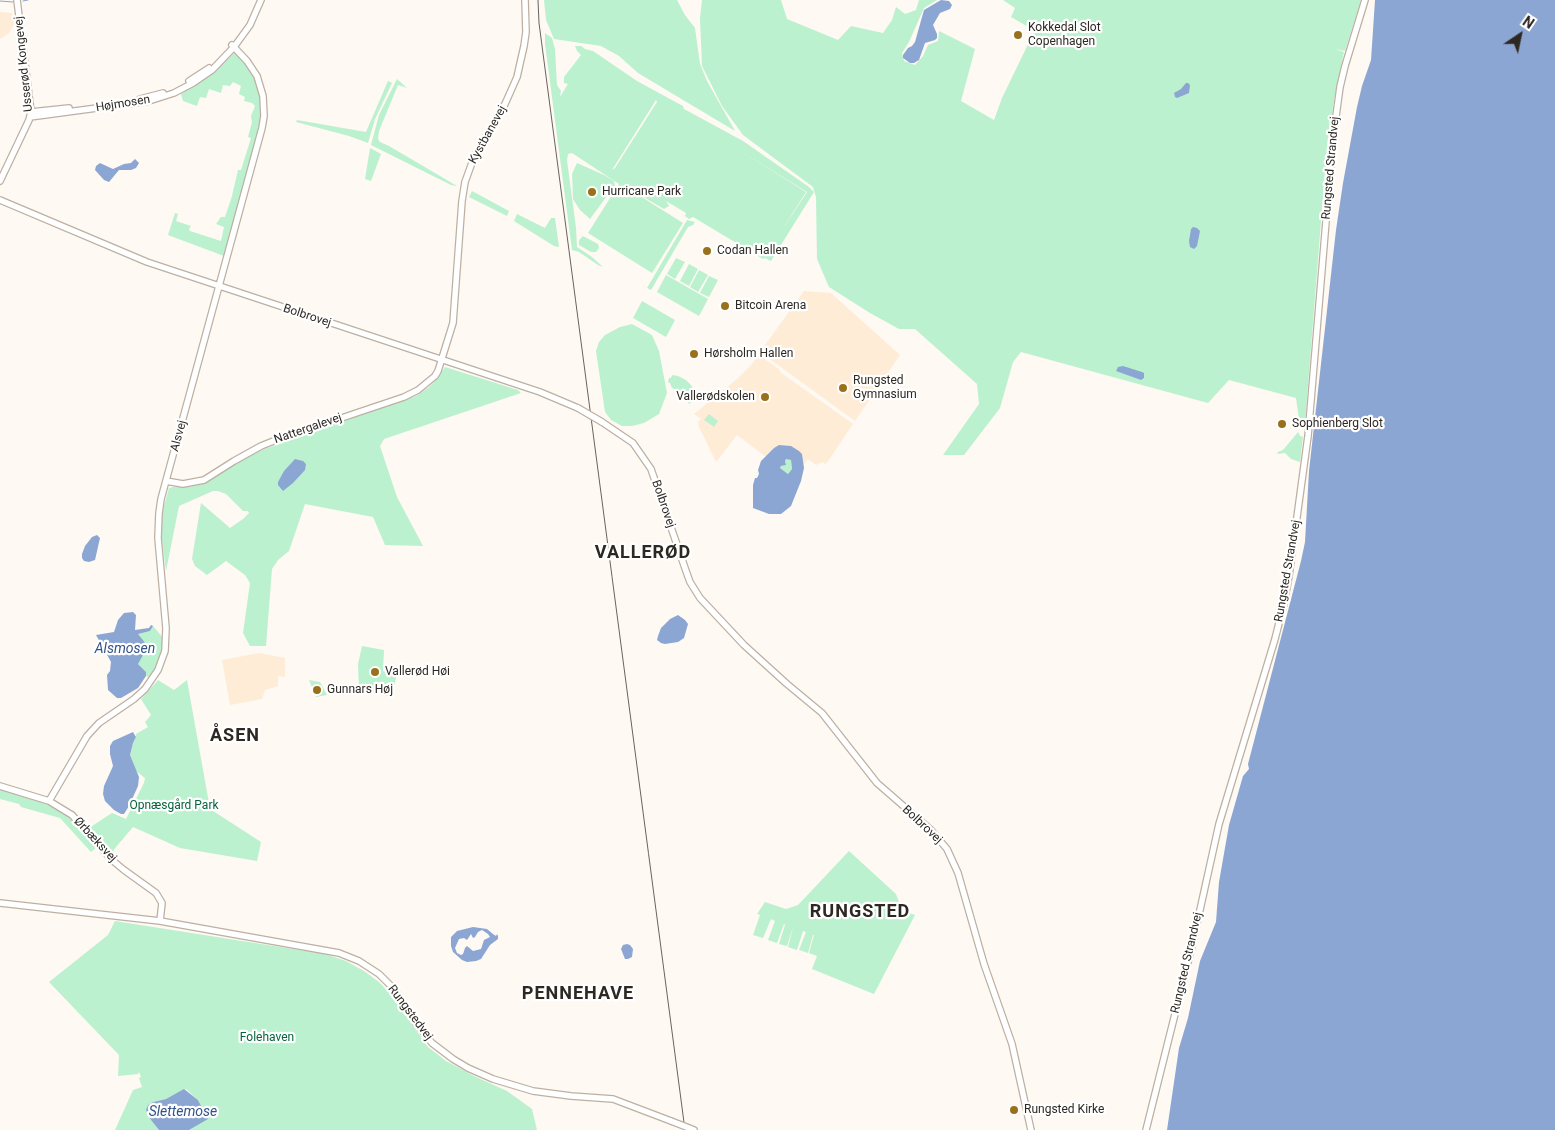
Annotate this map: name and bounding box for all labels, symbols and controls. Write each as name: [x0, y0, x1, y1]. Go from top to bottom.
north arrow: [1495, 10, 1545, 60]
text: N: [1520, 13, 1537, 32]
street label: Usserød Kongevej: [12, 16, 36, 112]
place label: Kokkedal Slot Copenhagen: [1028, 21, 1101, 49]
marker: Kokkedal Slot Copenhagen: [1012, 29, 1024, 41]
street label: Højmosen: [95, 93, 151, 115]
street label: Kystbanevej: [466, 103, 510, 167]
street label: Rungsted Strandvej: [1319, 116, 1343, 220]
place label: Hurricane Park: [602, 185, 681, 199]
marker: Hurricane Park: [586, 186, 598, 198]
place label: Codan Hallen: [717, 244, 788, 258]
marker: Codan Hallen: [701, 245, 713, 257]
place label: Bitcoin Arena: [735, 299, 806, 313]
marker: Bitcoin Arena: [719, 300, 731, 312]
street label: Bolbrovej: [281, 301, 333, 331]
place label: Hørsholm Hallen: [704, 347, 793, 361]
marker: Hørsholm Hallen: [688, 348, 700, 360]
place label: Rungsted Gymnasium: [853, 374, 917, 402]
marker: Rungsted Gymnasium: [837, 382, 849, 394]
place label: Vallerødskolen: [676, 390, 755, 404]
marker: Vallerødskolen: [759, 391, 771, 403]
street label: Nattergalevej: [272, 411, 344, 447]
place label: Sophienberg Slot: [1292, 417, 1383, 431]
marker: Sophienberg Slot: [1276, 418, 1288, 430]
street label: Alsvej: [168, 419, 190, 453]
street label: Bolbrovej: [648, 478, 678, 530]
street label: Rungsted Strandvej: [1272, 519, 1304, 623]
district label: VALLERØD: [594, 542, 692, 564]
water label: Alsmosen: [95, 641, 155, 657]
place label: Vallerød Høi: [385, 665, 450, 679]
marker: Vallerød Høi: [369, 666, 381, 678]
place label: Gunnars Høj: [327, 683, 393, 697]
marker: Gunnars Høj: [311, 684, 323, 696]
district label: ÅSEN: [209, 725, 261, 747]
park label: Opnæsgård Park: [129, 799, 219, 813]
street label: Bolbrovej: [899, 803, 945, 847]
street label: Ørbæksvej: [70, 814, 120, 866]
district label: RUNGSTED: [809, 901, 911, 923]
street label: Rungsted Strandvej: [1168, 911, 1206, 1015]
street label: Rungstedvej: [385, 982, 435, 1044]
district label: PENNEHAVE: [521, 983, 635, 1005]
park label: Folehaven: [240, 1031, 294, 1045]
place label: Rungsted Kirke: [1024, 1103, 1104, 1117]
water label: Slettemose: [149, 1104, 217, 1120]
marker: Rungsted Kirke: [1008, 1104, 1020, 1116]

